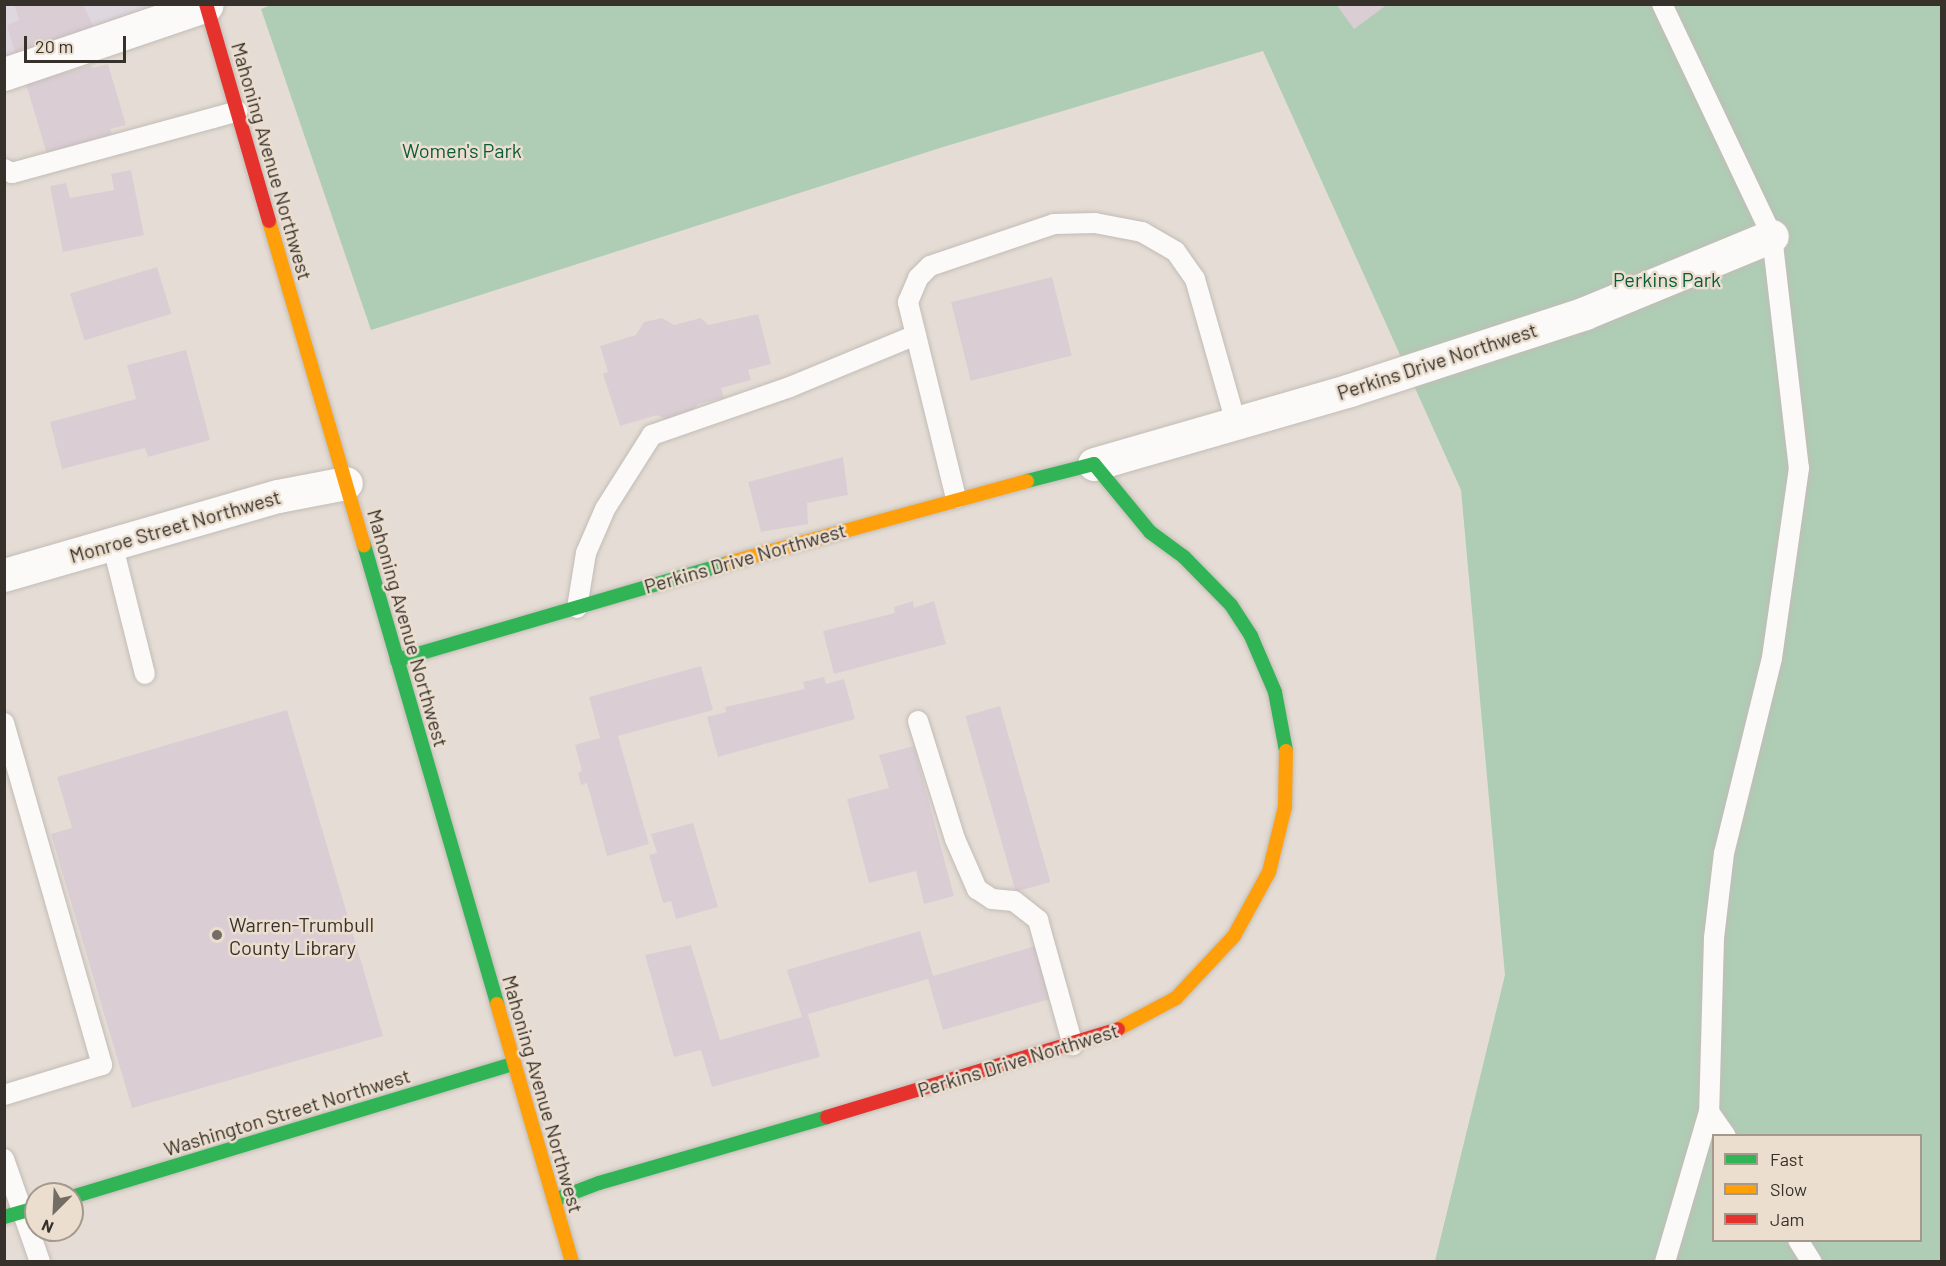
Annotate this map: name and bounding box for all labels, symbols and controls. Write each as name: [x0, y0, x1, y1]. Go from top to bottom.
scale bar: [27, 24, 129, 62]
text: 20 m: [35, 35, 73, 57]
street label: Mahoning Avenue Northwest: [227, 39, 317, 283]
park label: Women's Park: [402, 138, 522, 162]
park label: Perkins Park: [1613, 267, 1721, 291]
street label: Perkins Drive Northwest: [1334, 317, 1540, 405]
street label: Monroe Street Northwest: [67, 484, 283, 568]
street label: Mahoning Avenue Northwest: [363, 506, 453, 750]
street label: Perkins Drive Northwest: [641, 518, 849, 598]
place label: Warren-Trumbull County Library: [229, 912, 374, 959]
marker: Warren-Trumbull County Library: [210, 928, 224, 942]
street label: Mahoning Avenue Northwest: [498, 972, 588, 1216]
street label: Perkins Drive Northwest: [915, 1018, 1121, 1102]
street label: Washington Street Northwest: [161, 1063, 413, 1161]
legend: [1712, 1134, 1922, 1242]
text: Fast: [1770, 1148, 1804, 1170]
text: Slow: [1770, 1178, 1807, 1200]
north arrow: [24, 1182, 84, 1242]
text: Jam: [1770, 1208, 1804, 1230]
text: N: [39, 1216, 56, 1238]

